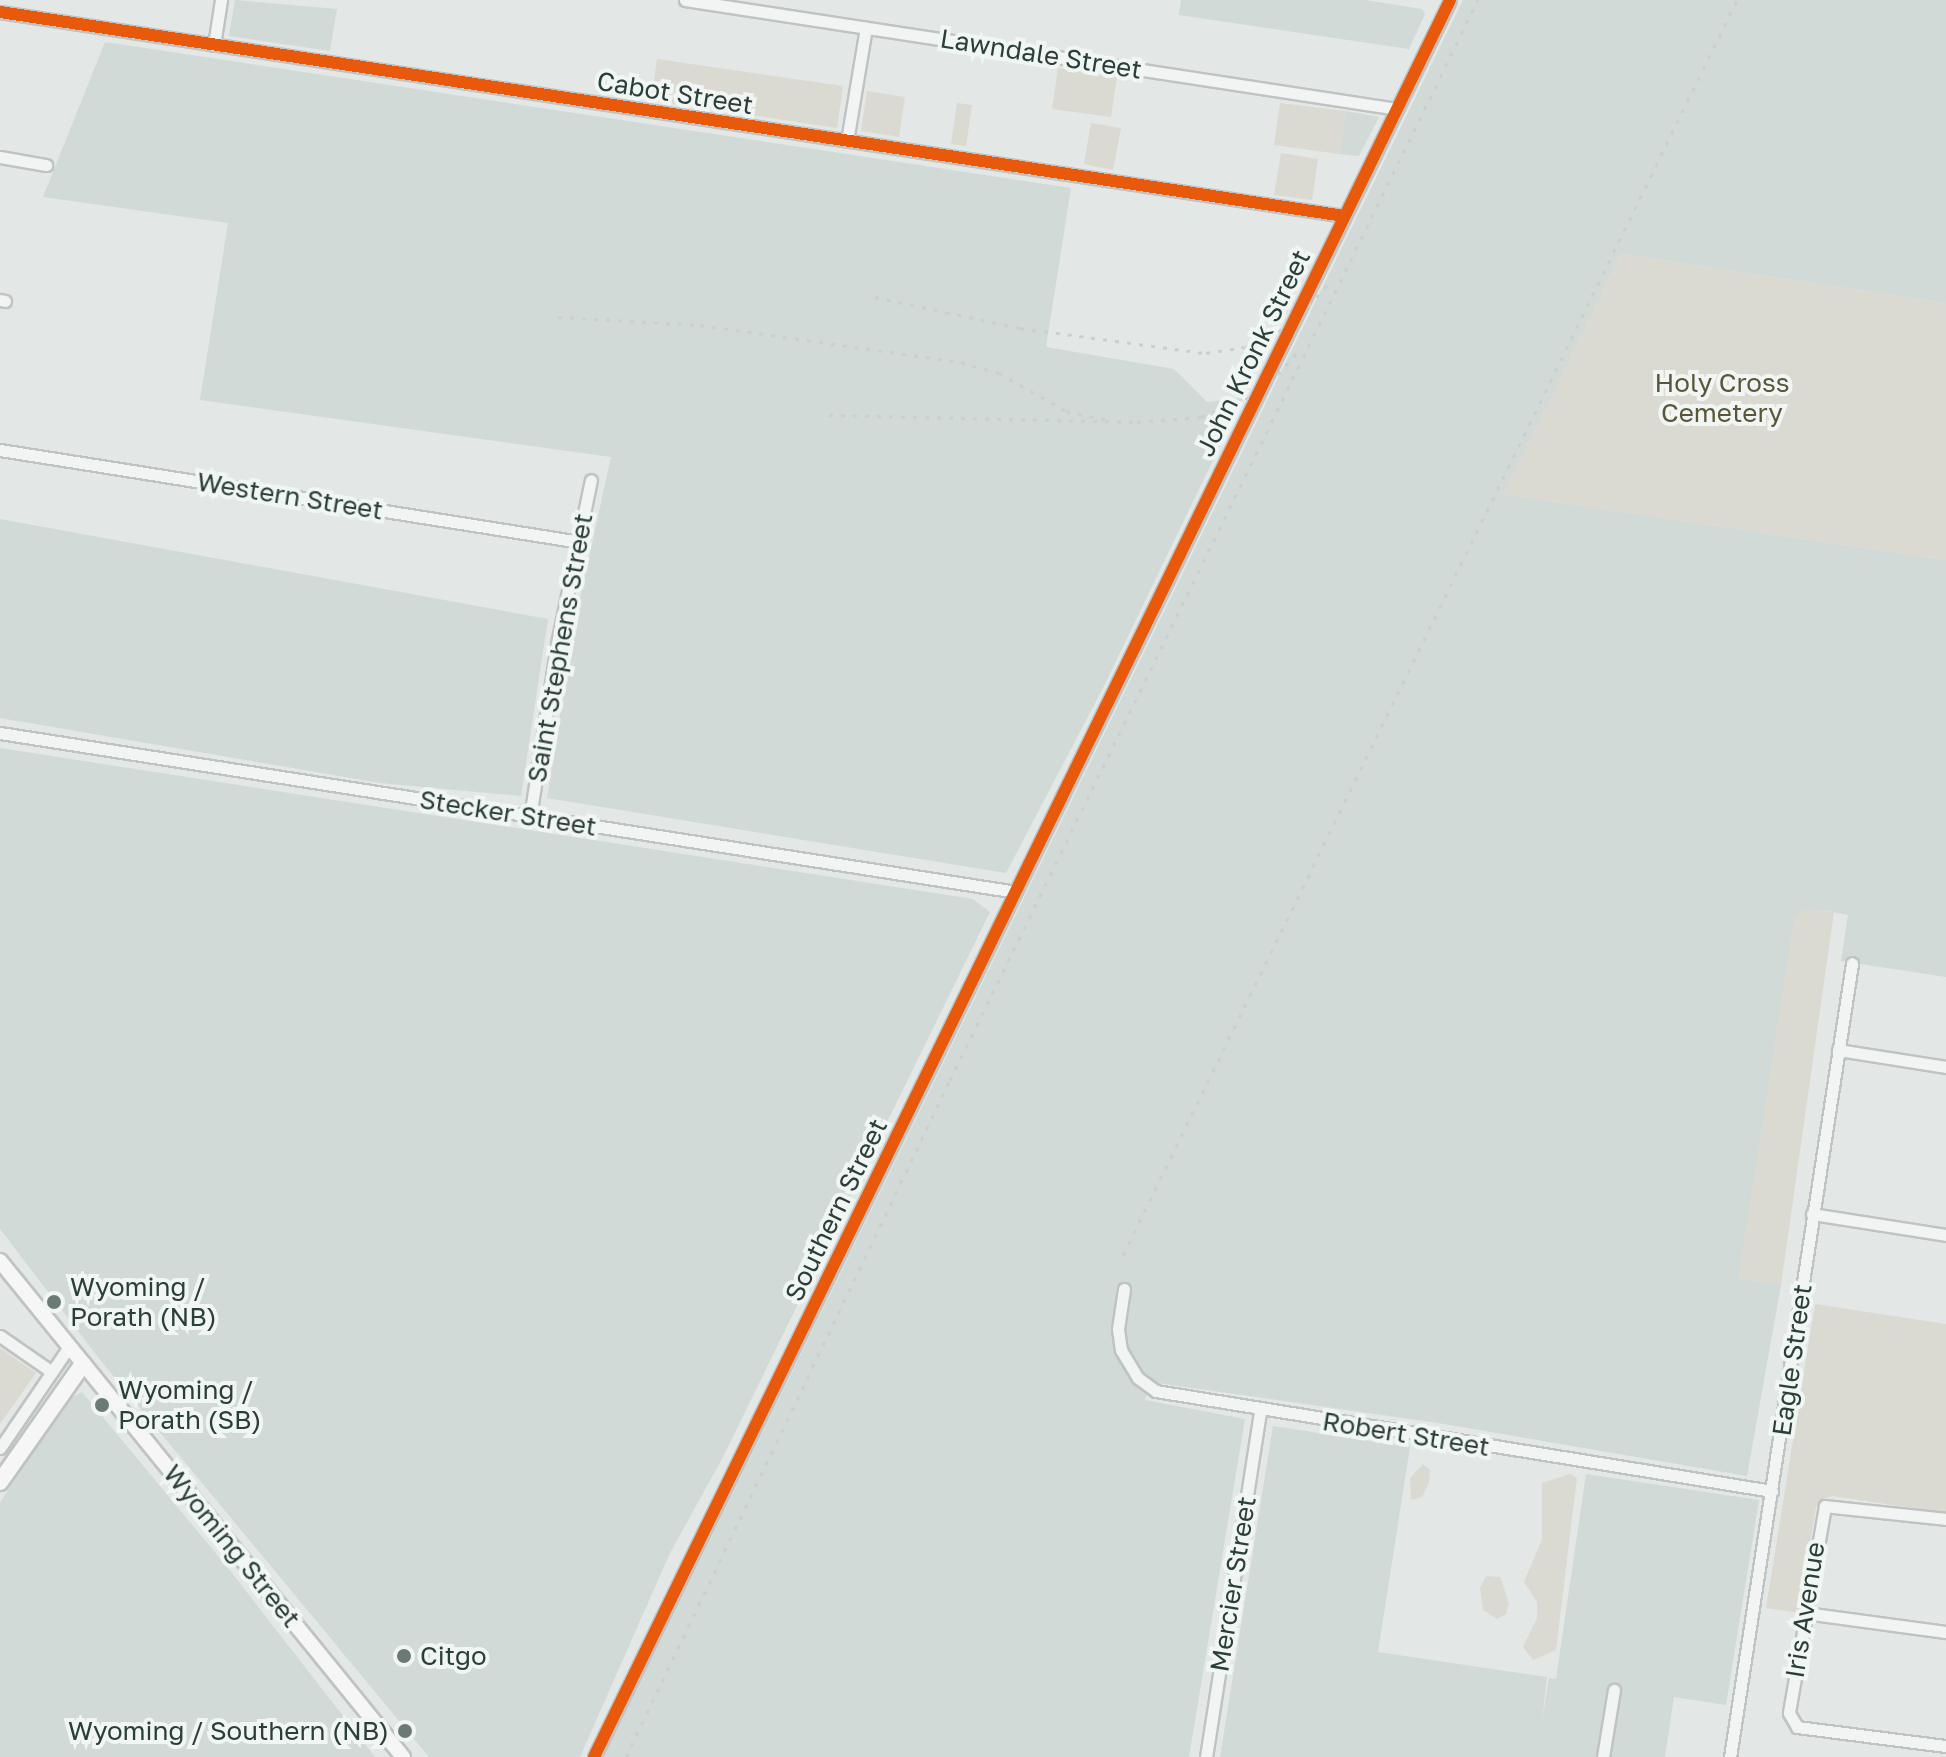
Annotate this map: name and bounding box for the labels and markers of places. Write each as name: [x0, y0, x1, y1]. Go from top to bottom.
place label: Wyoming / Porath (NB): [70, 1271, 217, 1332]
marker: Wyoming / Porath (NB): [45, 1293, 63, 1311]
place label: Wyoming / Porath (SB): [118, 1374, 261, 1436]
marker: Wyoming / Porath (SB): [93, 1396, 111, 1414]
place label: Citgo: [420, 1640, 487, 1672]
marker: Citgo: [395, 1647, 413, 1665]
place label: Wyoming / Southern (NB): [68, 1715, 389, 1747]
marker: Wyoming / Southern (NB): [396, 1722, 414, 1740]

